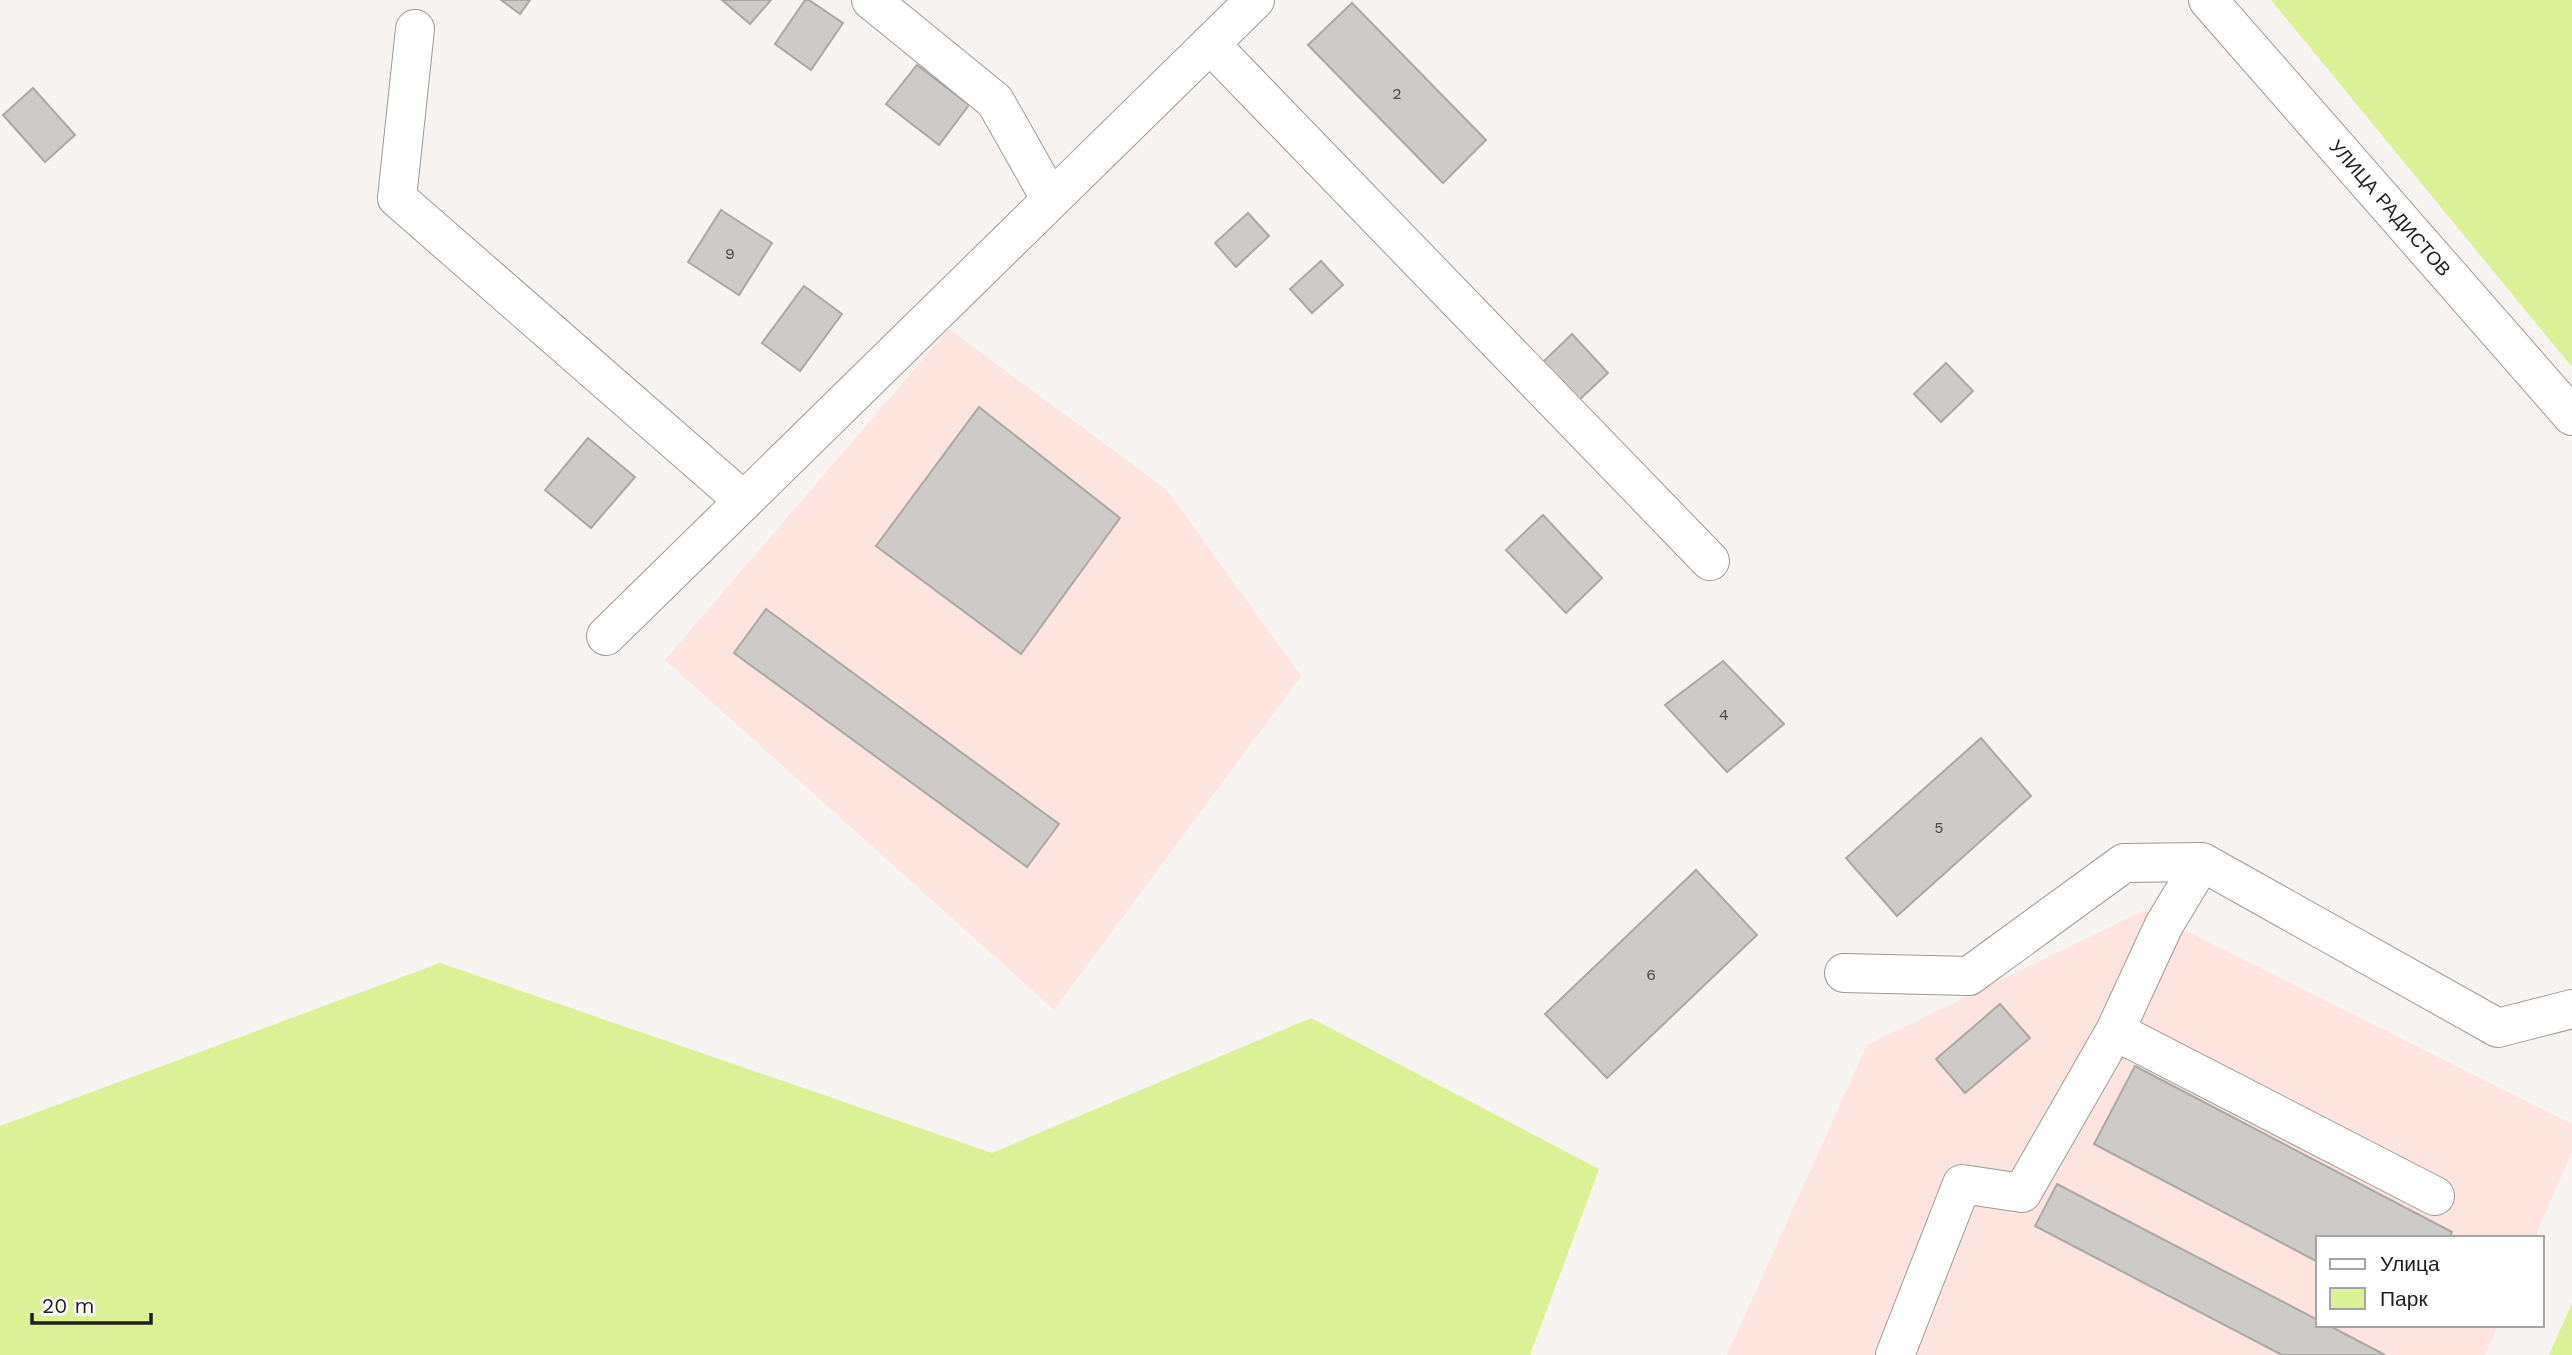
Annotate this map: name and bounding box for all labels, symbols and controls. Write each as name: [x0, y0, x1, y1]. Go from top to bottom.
house number: 2: [1392, 84, 1402, 103]
street label: УЛИЦА РАДИСТОВ: [2324, 135, 2456, 281]
house number: 9: [725, 244, 735, 263]
house number: 4: [1719, 705, 1729, 724]
house number: 5: [1934, 818, 1944, 837]
house number: 6: [1646, 965, 1656, 984]
legend: [2316, 1236, 2544, 1327]
text: Улица: [2380, 1251, 2440, 1276]
scale bar: [32, 1282, 150, 1326]
text: Парк: [2380, 1286, 2428, 1311]
text: 20 m: [42, 1293, 94, 1318]

